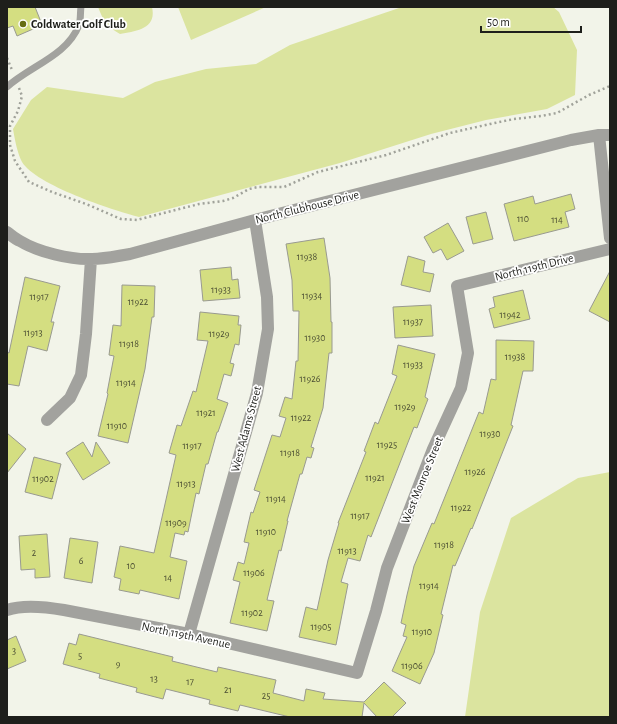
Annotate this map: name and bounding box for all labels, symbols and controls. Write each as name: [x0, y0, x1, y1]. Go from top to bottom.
scale bar: [481, 8, 581, 34]
text: 50 m: [487, 16, 510, 28]
place label: Coldwater Golf Club: [31, 18, 126, 30]
marker: Coldwater Golf Club: [18, 19, 28, 29]
street label: North Clubhouse Drive: [254, 188, 360, 226]
house number: 110: [517, 214, 529, 224]
house number: 114: [551, 215, 563, 225]
street label: North 119th Drive: [493, 251, 575, 283]
house number: 11938: [297, 252, 317, 262]
house number: 11933: [211, 285, 231, 295]
house number: 11934: [302, 291, 322, 301]
house number: 11917: [29, 292, 49, 302]
house number: 11922: [128, 297, 149, 307]
house number: 11942: [500, 310, 521, 320]
house number: 11937: [403, 317, 423, 327]
house number: 11913: [23, 328, 43, 338]
house number: 11929: [209, 329, 230, 339]
house number: 11930: [305, 333, 325, 343]
house number: 11918: [119, 339, 139, 349]
house number: 11938: [505, 352, 525, 362]
house number: 11933: [403, 360, 423, 370]
house number: 11926: [300, 374, 321, 384]
house number: 11914: [116, 378, 136, 388]
street label: West Adams Street: [229, 384, 263, 473]
house number: 11929: [395, 402, 416, 412]
house number: 11921: [196, 408, 216, 418]
house number: 11922: [291, 413, 312, 423]
house number: 11910: [107, 421, 127, 431]
house number: 11930: [480, 429, 500, 439]
street label: West Monroe Street: [399, 435, 445, 525]
house number: 11925: [377, 440, 397, 450]
house number: 11917: [182, 441, 202, 451]
house number: 11918: [280, 448, 300, 458]
house number: 11926: [465, 467, 486, 477]
house number: 11921: [365, 473, 385, 483]
house number: 11902: [32, 474, 54, 484]
house number: 11913: [176, 479, 196, 489]
house number: 11914: [266, 494, 286, 504]
house number: 11922: [451, 503, 472, 513]
house number: 11917: [350, 511, 370, 521]
house number: 11909: [165, 518, 187, 528]
house number: 11910: [256, 527, 276, 537]
house number: 11918: [434, 540, 454, 550]
house number: 11913: [337, 546, 357, 556]
house number: 2: [32, 548, 37, 558]
house number: 6: [79, 556, 84, 566]
house number: 10: [127, 561, 135, 571]
house number: 11906: [243, 568, 265, 578]
house number: 14: [164, 573, 172, 583]
house number: 11914: [419, 581, 439, 591]
house number: 11902: [241, 608, 263, 618]
street label: North 119th Avenue: [140, 620, 232, 650]
house number: 11905: [310, 622, 332, 632]
house number: 11910: [412, 627, 432, 637]
house number: 3: [12, 646, 16, 656]
house number: 5: [78, 651, 82, 661]
house number: 9: [116, 659, 121, 669]
house number: 11906: [401, 661, 423, 671]
house number: 13: [150, 674, 158, 684]
house number: 17: [186, 677, 194, 687]
house number: 21: [224, 685, 232, 695]
house number: 25: [262, 691, 270, 701]

